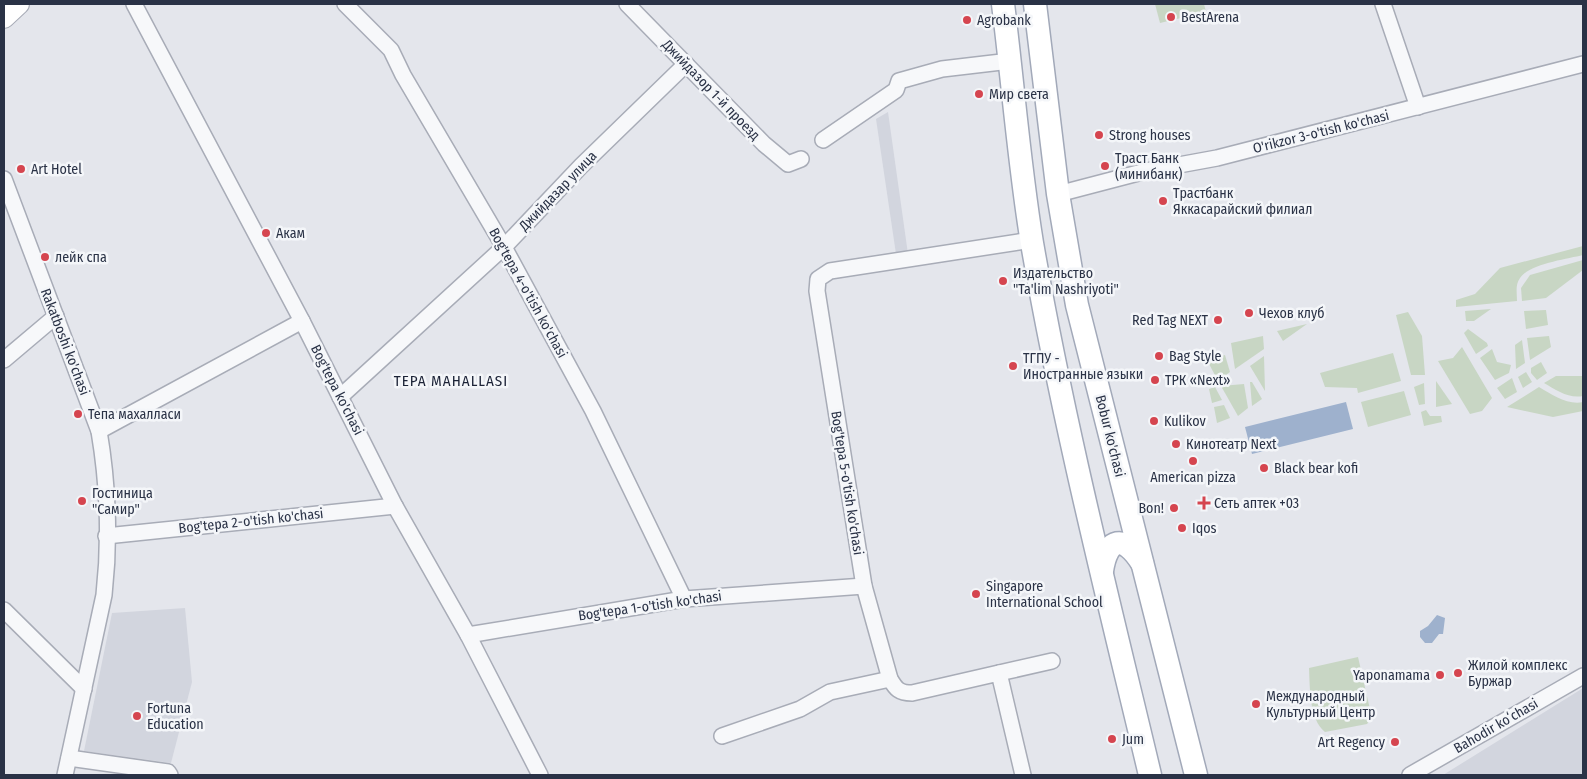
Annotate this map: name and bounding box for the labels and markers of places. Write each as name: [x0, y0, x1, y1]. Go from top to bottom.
place label: BestArena: [1181, 9, 1239, 26]
marker: BestArena: [1165, 11, 1177, 23]
place label: Agrobank: [977, 12, 1031, 29]
marker: Agrobank: [961, 14, 973, 26]
place label: Мир света: [989, 86, 1049, 103]
marker: Мир света: [973, 88, 985, 100]
place label: Strong houses: [1109, 127, 1191, 144]
marker: Strong houses: [1093, 129, 1105, 141]
place label: Траст Банк (минибанк): [1115, 150, 1182, 183]
marker: Траст Банк (минибанк): [1099, 160, 1111, 172]
place label: Art Hotel: [31, 161, 82, 178]
marker: Art Hotel: [15, 163, 27, 175]
place label: Трастбанк Яккасарайский филиал: [1173, 185, 1312, 218]
marker: Трастбанк Яккасарайский филиал: [1157, 195, 1169, 207]
place label: Акам: [276, 225, 305, 242]
marker: Акам: [260, 227, 272, 239]
place label: лейк спа: [55, 249, 107, 266]
marker: лейк спа: [39, 251, 51, 263]
place label: Издательство "Ta'lim Nashriyoti": [1013, 265, 1119, 298]
marker: Издательство "Ta'lim Nashriyoti": [997, 275, 1009, 287]
place label: Чехов клуб: [1259, 305, 1324, 322]
marker: Чехов клуб: [1243, 307, 1255, 319]
place label: Red Tag NEXT: [1132, 312, 1209, 329]
marker: Red Tag NEXT: [1212, 314, 1224, 326]
place label: Bag Style: [1169, 348, 1222, 365]
place label: ТГПУ - Иностранные языки: [1023, 350, 1143, 383]
marker: Bag Style: [1153, 350, 1165, 362]
marker: ТГПУ - Иностранные языки: [1007, 360, 1019, 372]
place label: ТРК «Next»: [1165, 372, 1231, 389]
marker: ТРК «Next»: [1149, 374, 1161, 386]
place label: Тепа махалласи: [88, 406, 181, 423]
marker: Тепа махалласи: [72, 408, 84, 420]
place label: Kulikov: [1164, 413, 1207, 430]
marker: Kulikov: [1148, 415, 1160, 427]
place label: Кинотеатр Next: [1186, 436, 1277, 453]
marker: Кинотеатр Next: [1170, 438, 1182, 450]
marker: American pizza: [1187, 455, 1199, 467]
place label: Black bear kofi: [1274, 460, 1358, 477]
marker: Black bear kofi: [1258, 462, 1270, 474]
place label: American pizza: [1150, 469, 1236, 486]
place label: Гостиница "Самир": [92, 485, 153, 518]
marker: Гостиница "Самир": [76, 495, 88, 507]
place label: Сеть аптек +03: [1214, 495, 1299, 512]
marker: Сеть аптек +03: [1198, 497, 1210, 509]
place label: Bon!: [1138, 500, 1164, 517]
marker: Bon!: [1168, 502, 1180, 514]
place label: Iqos: [1192, 520, 1217, 537]
marker: Iqos: [1176, 522, 1188, 534]
place label: Singapore International School: [986, 578, 1103, 611]
marker: Singapore International School: [970, 588, 982, 600]
place label: Жилой комплекс Буржар: [1468, 657, 1568, 690]
place label: Yaponamama: [1353, 667, 1430, 684]
marker: Жилой комплекс Буржар: [1452, 667, 1464, 679]
marker: Yaponamama: [1434, 669, 1446, 681]
place label: Международный Культурный Центр: [1266, 688, 1376, 721]
marker: Международный Культурный Центр: [1250, 698, 1262, 710]
place label: Fortuna Education: [147, 700, 204, 733]
marker: Fortuna Education: [131, 710, 143, 722]
place label: Jum: [1122, 731, 1144, 748]
marker: Jum: [1106, 733, 1118, 745]
place label: Art Regency: [1318, 734, 1386, 751]
marker: Art Regency: [1389, 736, 1401, 748]

